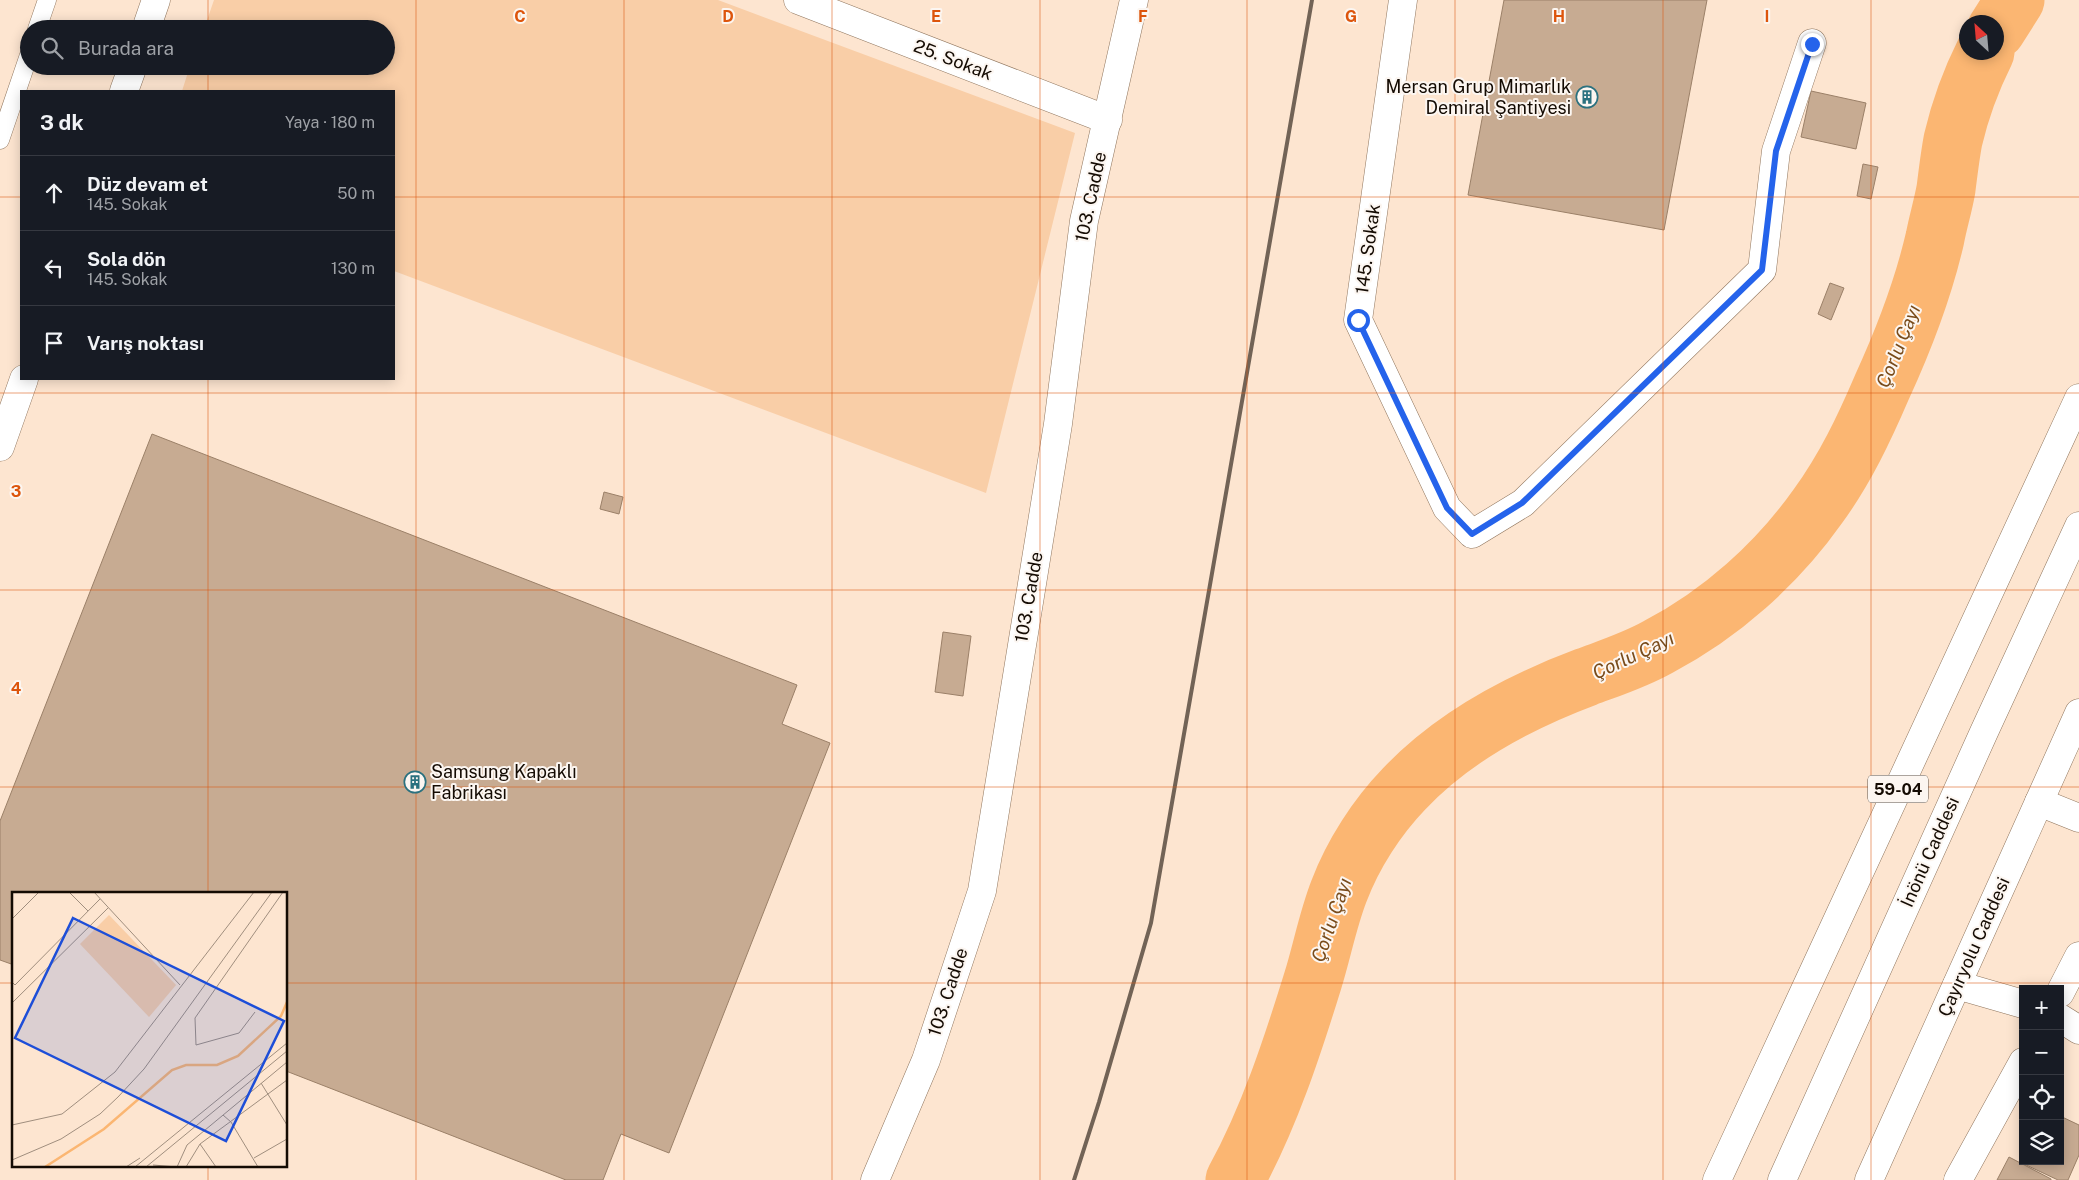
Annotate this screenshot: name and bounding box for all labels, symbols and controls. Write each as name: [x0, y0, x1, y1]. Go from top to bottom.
text: C: [514, 7, 526, 26]
text: D: [722, 7, 734, 26]
text: E: [931, 7, 941, 26]
text: F: [1138, 7, 1148, 26]
text: G: [1345, 7, 1357, 26]
text: H: [1553, 7, 1565, 26]
text: I: [1765, 7, 1769, 26]
north arrow: [1959, 15, 2004, 60]
search box: [20, 20, 395, 75]
route end: [1801, 33, 1824, 56]
icon: search: [38, 34, 66, 62]
street label: 25. Sokak: [911, 35, 996, 84]
text: Burada ara: [78, 37, 174, 59]
place label: Mersan Grup Mimarlık Demiral Şantiyesi: [1385, 76, 1571, 118]
building icon: Mersan Grup Mimarlık Demiral Şantiyesi: [1575, 85, 1599, 109]
text: 3 dk: [40, 110, 84, 135]
text: Yaya · 180 m: [285, 113, 375, 132]
street label: 103. Cadde: [1071, 150, 1110, 244]
text: Düz devam et: [87, 173, 208, 195]
icon: ahead: [40, 179, 68, 207]
text: 50 m: [337, 184, 375, 203]
text: 145. Sokak: [87, 195, 167, 214]
street label: 145. Sokak: [1351, 203, 1384, 295]
text: Sola dön: [87, 248, 166, 270]
icon: left: [40, 254, 68, 282]
text: 130 m: [331, 259, 375, 278]
text: 145. Sokak: [87, 270, 167, 289]
water label: Çorlu Çayı: [1871, 301, 1925, 391]
route start: [1347, 309, 1370, 332]
icon: arrive: [40, 329, 68, 357]
text: Varış noktası: [87, 332, 204, 354]
text: 3: [11, 482, 21, 501]
street label: 103. Cadde: [1010, 550, 1047, 644]
water label: Çorlu Çayı: [1589, 627, 1677, 683]
text: 4: [11, 679, 22, 698]
place label: Samsung Kapaklı Fabrikası: [431, 761, 577, 803]
building icon: Samsung Kapaklı Fabrikası: [403, 770, 427, 794]
road number: 59-04: [1868, 776, 1928, 802]
street label: İnönü Caddesi: [1895, 793, 1963, 910]
street label: Çayıryolu Caddesi: [1933, 874, 2014, 1020]
water label: Çorlu Çayı: [1306, 875, 1356, 965]
inset map: [12, 892, 288, 1168]
street label: 103. Cadde: [923, 945, 972, 1039]
map controls: [2019, 985, 2064, 1165]
button: +: [2019, 985, 2064, 1030]
button: −: [2019, 1030, 2064, 1075]
button: locate: [2019, 1075, 2064, 1120]
button: layers: [2019, 1120, 2064, 1165]

